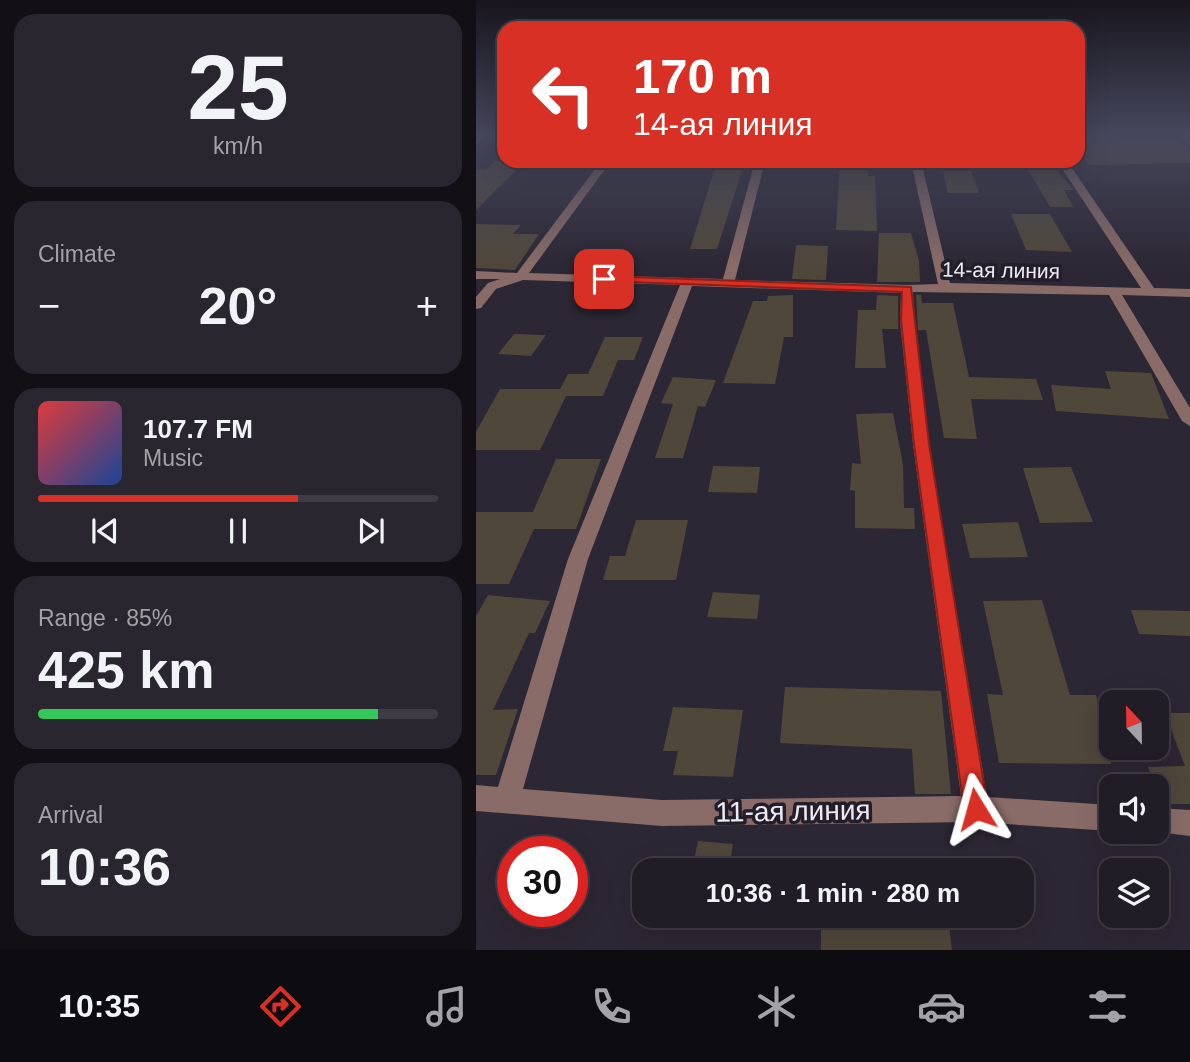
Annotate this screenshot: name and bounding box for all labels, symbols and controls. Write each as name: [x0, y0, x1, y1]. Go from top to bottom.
text: 25: [187, 37, 289, 138]
icon: left: [518, 49, 609, 140]
text: 170 m: [633, 49, 772, 103]
text: 14-ая линия: [633, 106, 813, 142]
text: km/h: [213, 133, 263, 159]
text: Climate: [38, 241, 116, 267]
pin: [574, 249, 634, 309]
street label: 14-ая линия: [942, 257, 1060, 283]
icon: arrive: [585, 260, 623, 298]
text: 20°: [199, 277, 277, 335]
text: −: [38, 285, 60, 327]
text: +: [416, 285, 438, 327]
text: 107.7 FM: [143, 414, 253, 444]
text: Music: [143, 445, 203, 471]
icon: previous: [86, 512, 124, 550]
icon: pause: [219, 512, 257, 550]
icon: next: [352, 512, 390, 550]
text: Range · 85%: [38, 605, 172, 631]
text: 425 km: [38, 641, 214, 699]
north arrow: [1099, 690, 1169, 760]
map controls: [1099, 690, 1169, 928]
position arrow: [939, 772, 1013, 846]
button: sound: [1099, 774, 1169, 844]
street label: 11-ая линия: [715, 794, 871, 828]
text: Arrival: [38, 802, 103, 828]
speed limit sign: 30: [497, 836, 588, 927]
text: 10:36: [38, 838, 171, 896]
button: layers: [1099, 858, 1169, 928]
text: 10:36 · 1 min · 280 m: [706, 878, 960, 908]
icon: directions: [256, 982, 305, 1031]
icon: music: [422, 982, 471, 1031]
icon: phone: [587, 982, 636, 1031]
icon: climate: [752, 982, 801, 1031]
icon: car: [917, 982, 966, 1031]
icon: filters: [1083, 982, 1132, 1031]
text: 10:35: [58, 988, 140, 1024]

